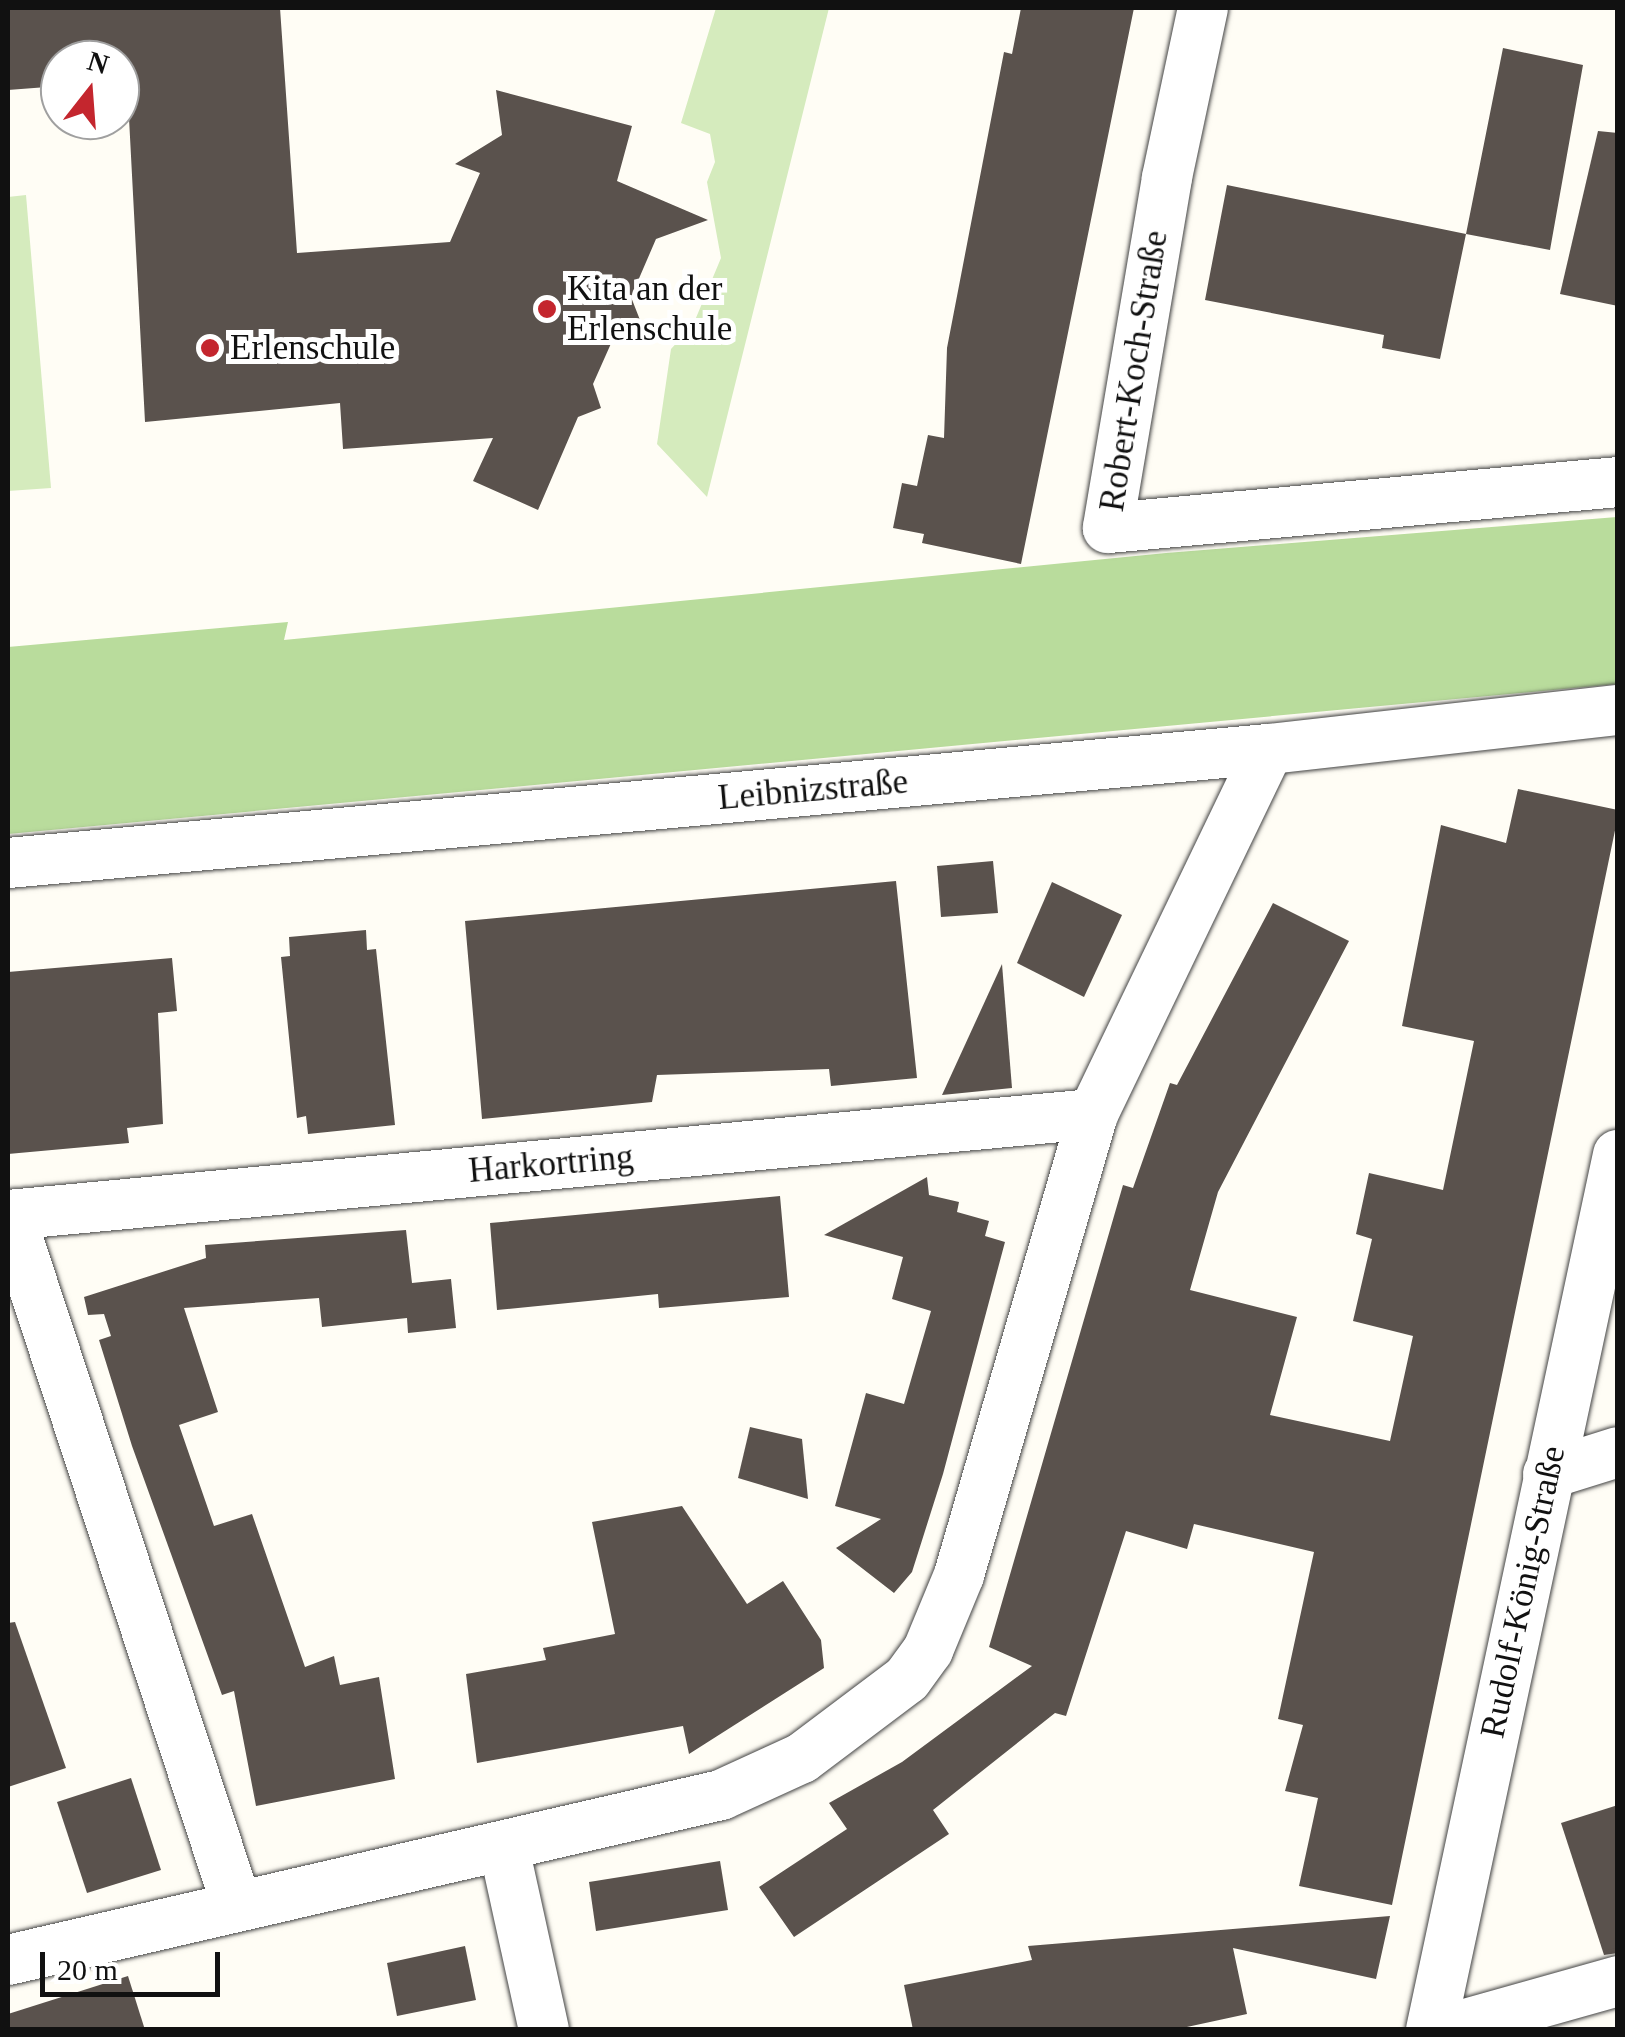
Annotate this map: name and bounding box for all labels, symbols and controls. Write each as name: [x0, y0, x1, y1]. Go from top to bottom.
north arrow: [40, 40, 140, 140]
text: N: [84, 45, 113, 81]
street label: Robert-Koch-Straße: [1091, 228, 1177, 514]
place label: Kita an der Erlenschule: [567, 268, 732, 350]
marker: Kita an der Erlenschule: [536, 298, 558, 320]
place label: Erlenschule: [230, 327, 395, 369]
marker: Erlenschule: [199, 337, 221, 359]
street label: Leibnizstraße: [716, 761, 910, 819]
street label: Harkortring: [467, 1136, 635, 1192]
street label: Rudolf-König-Straße: [1472, 1442, 1574, 1742]
scale bar: [45, 1932, 225, 1994]
text: 20 m: [57, 1953, 118, 1986]

